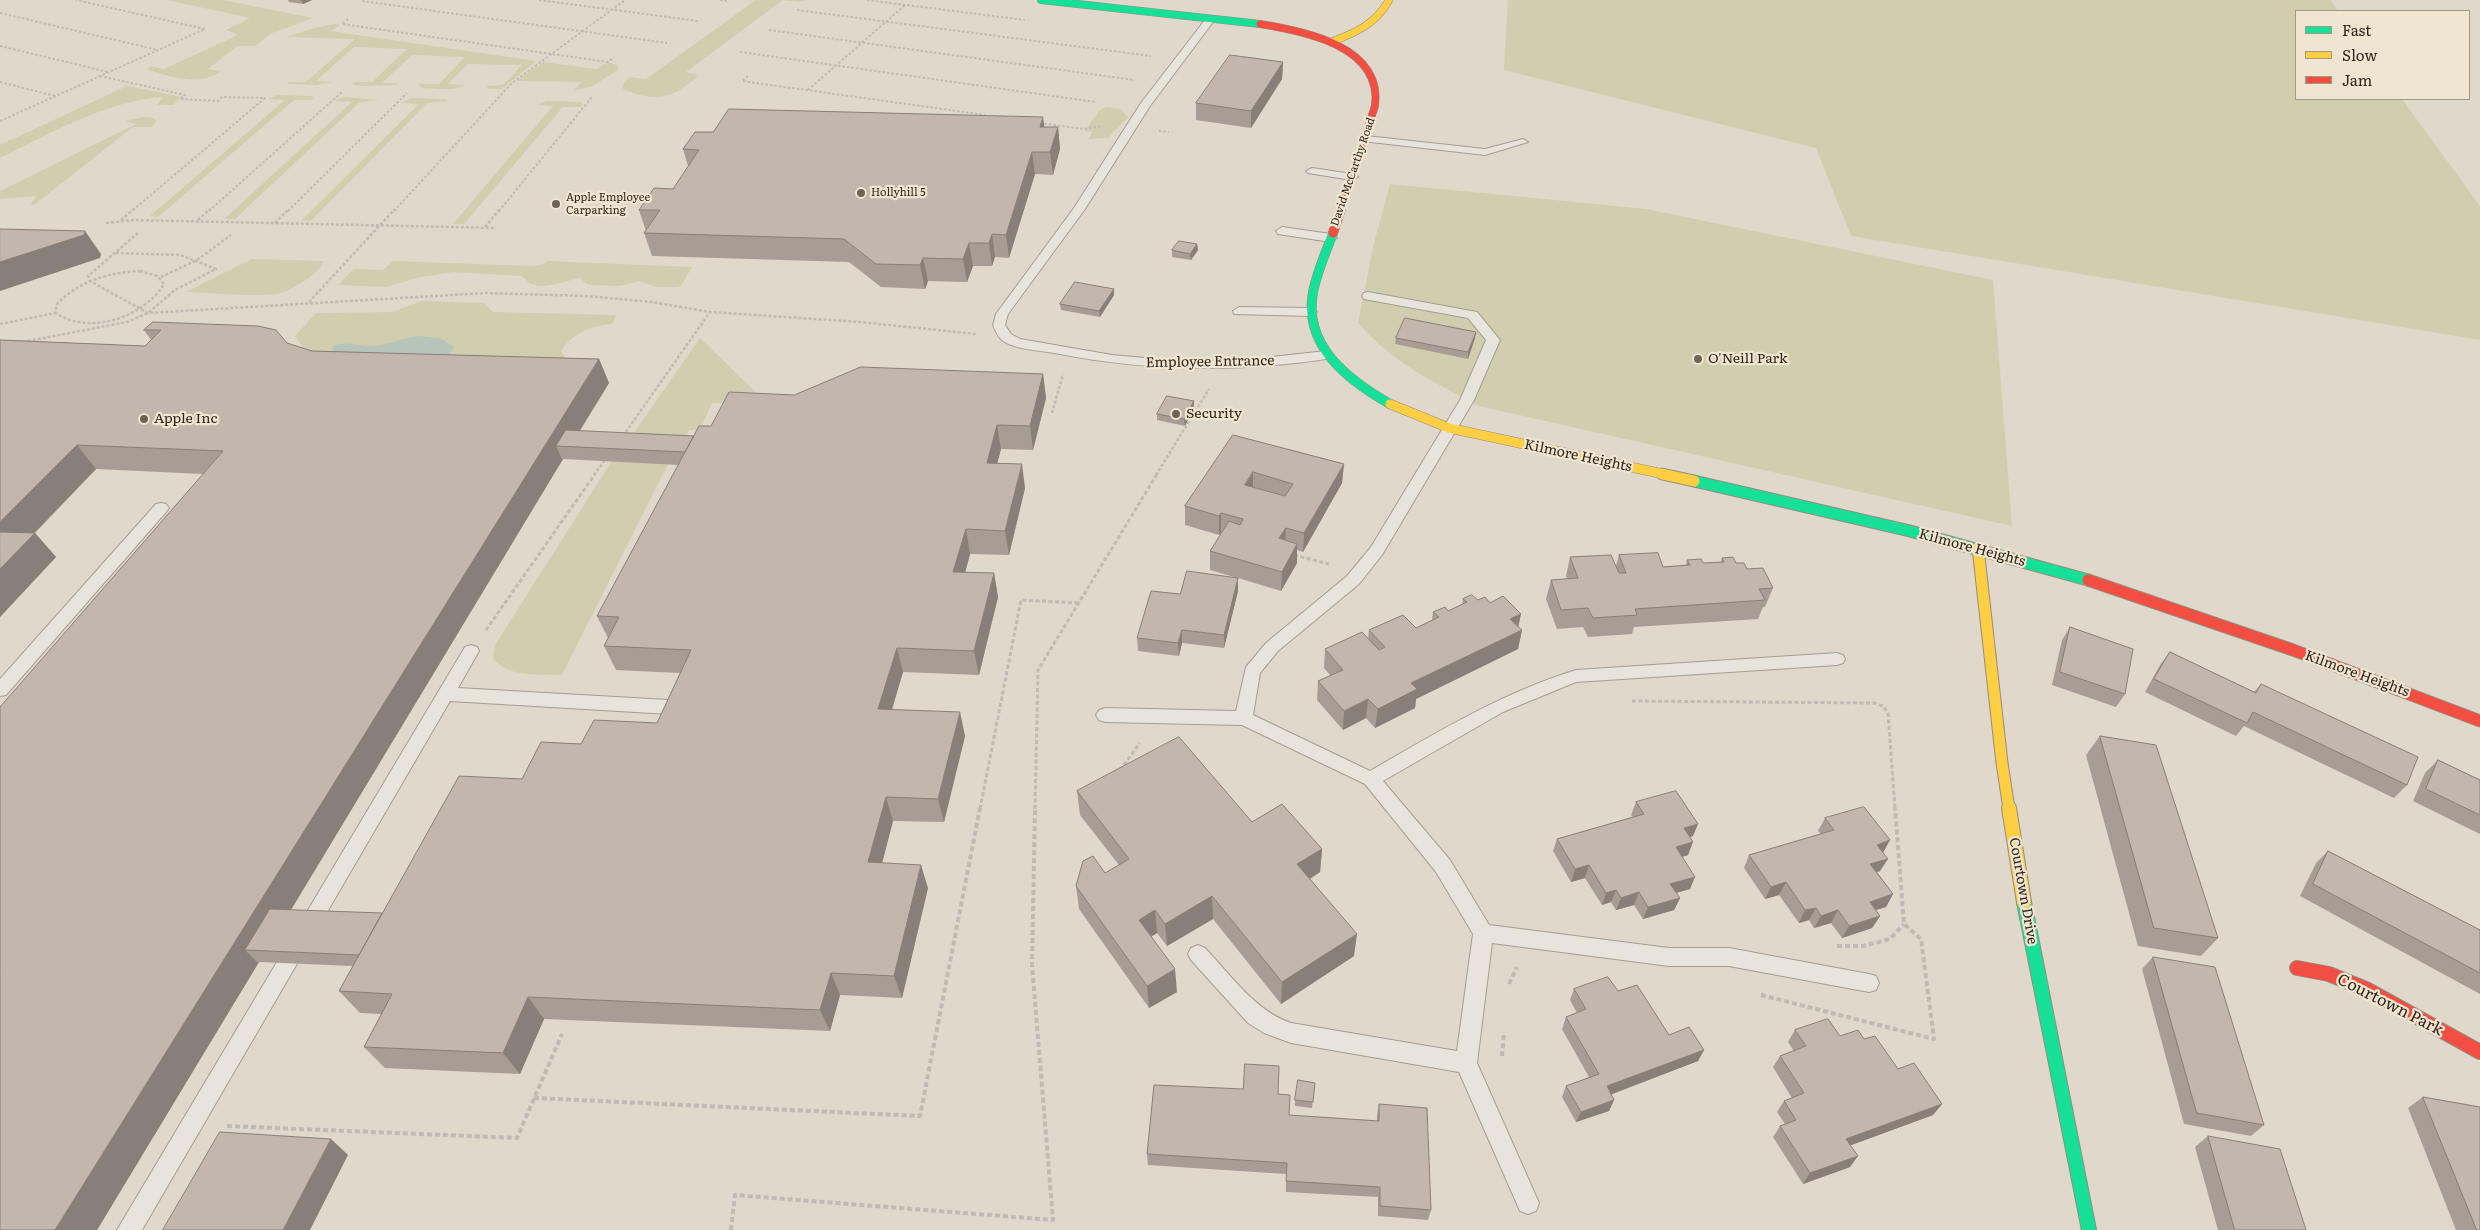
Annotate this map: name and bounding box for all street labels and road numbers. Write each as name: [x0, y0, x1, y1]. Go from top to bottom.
street label: David McCarthy Road: [1328, 116, 1378, 228]
street label: Employee Entrance: [1145, 352, 1275, 372]
street label: Kilmore Heights: [1523, 436, 1633, 476]
street label: Kilmore Heights: [1917, 526, 2027, 570]
street label: Kilmore Heights: [2303, 647, 2411, 701]
street label: Courtown Drive: [2005, 836, 2041, 946]
street label: Courtown Park: [2334, 970, 2446, 1040]

